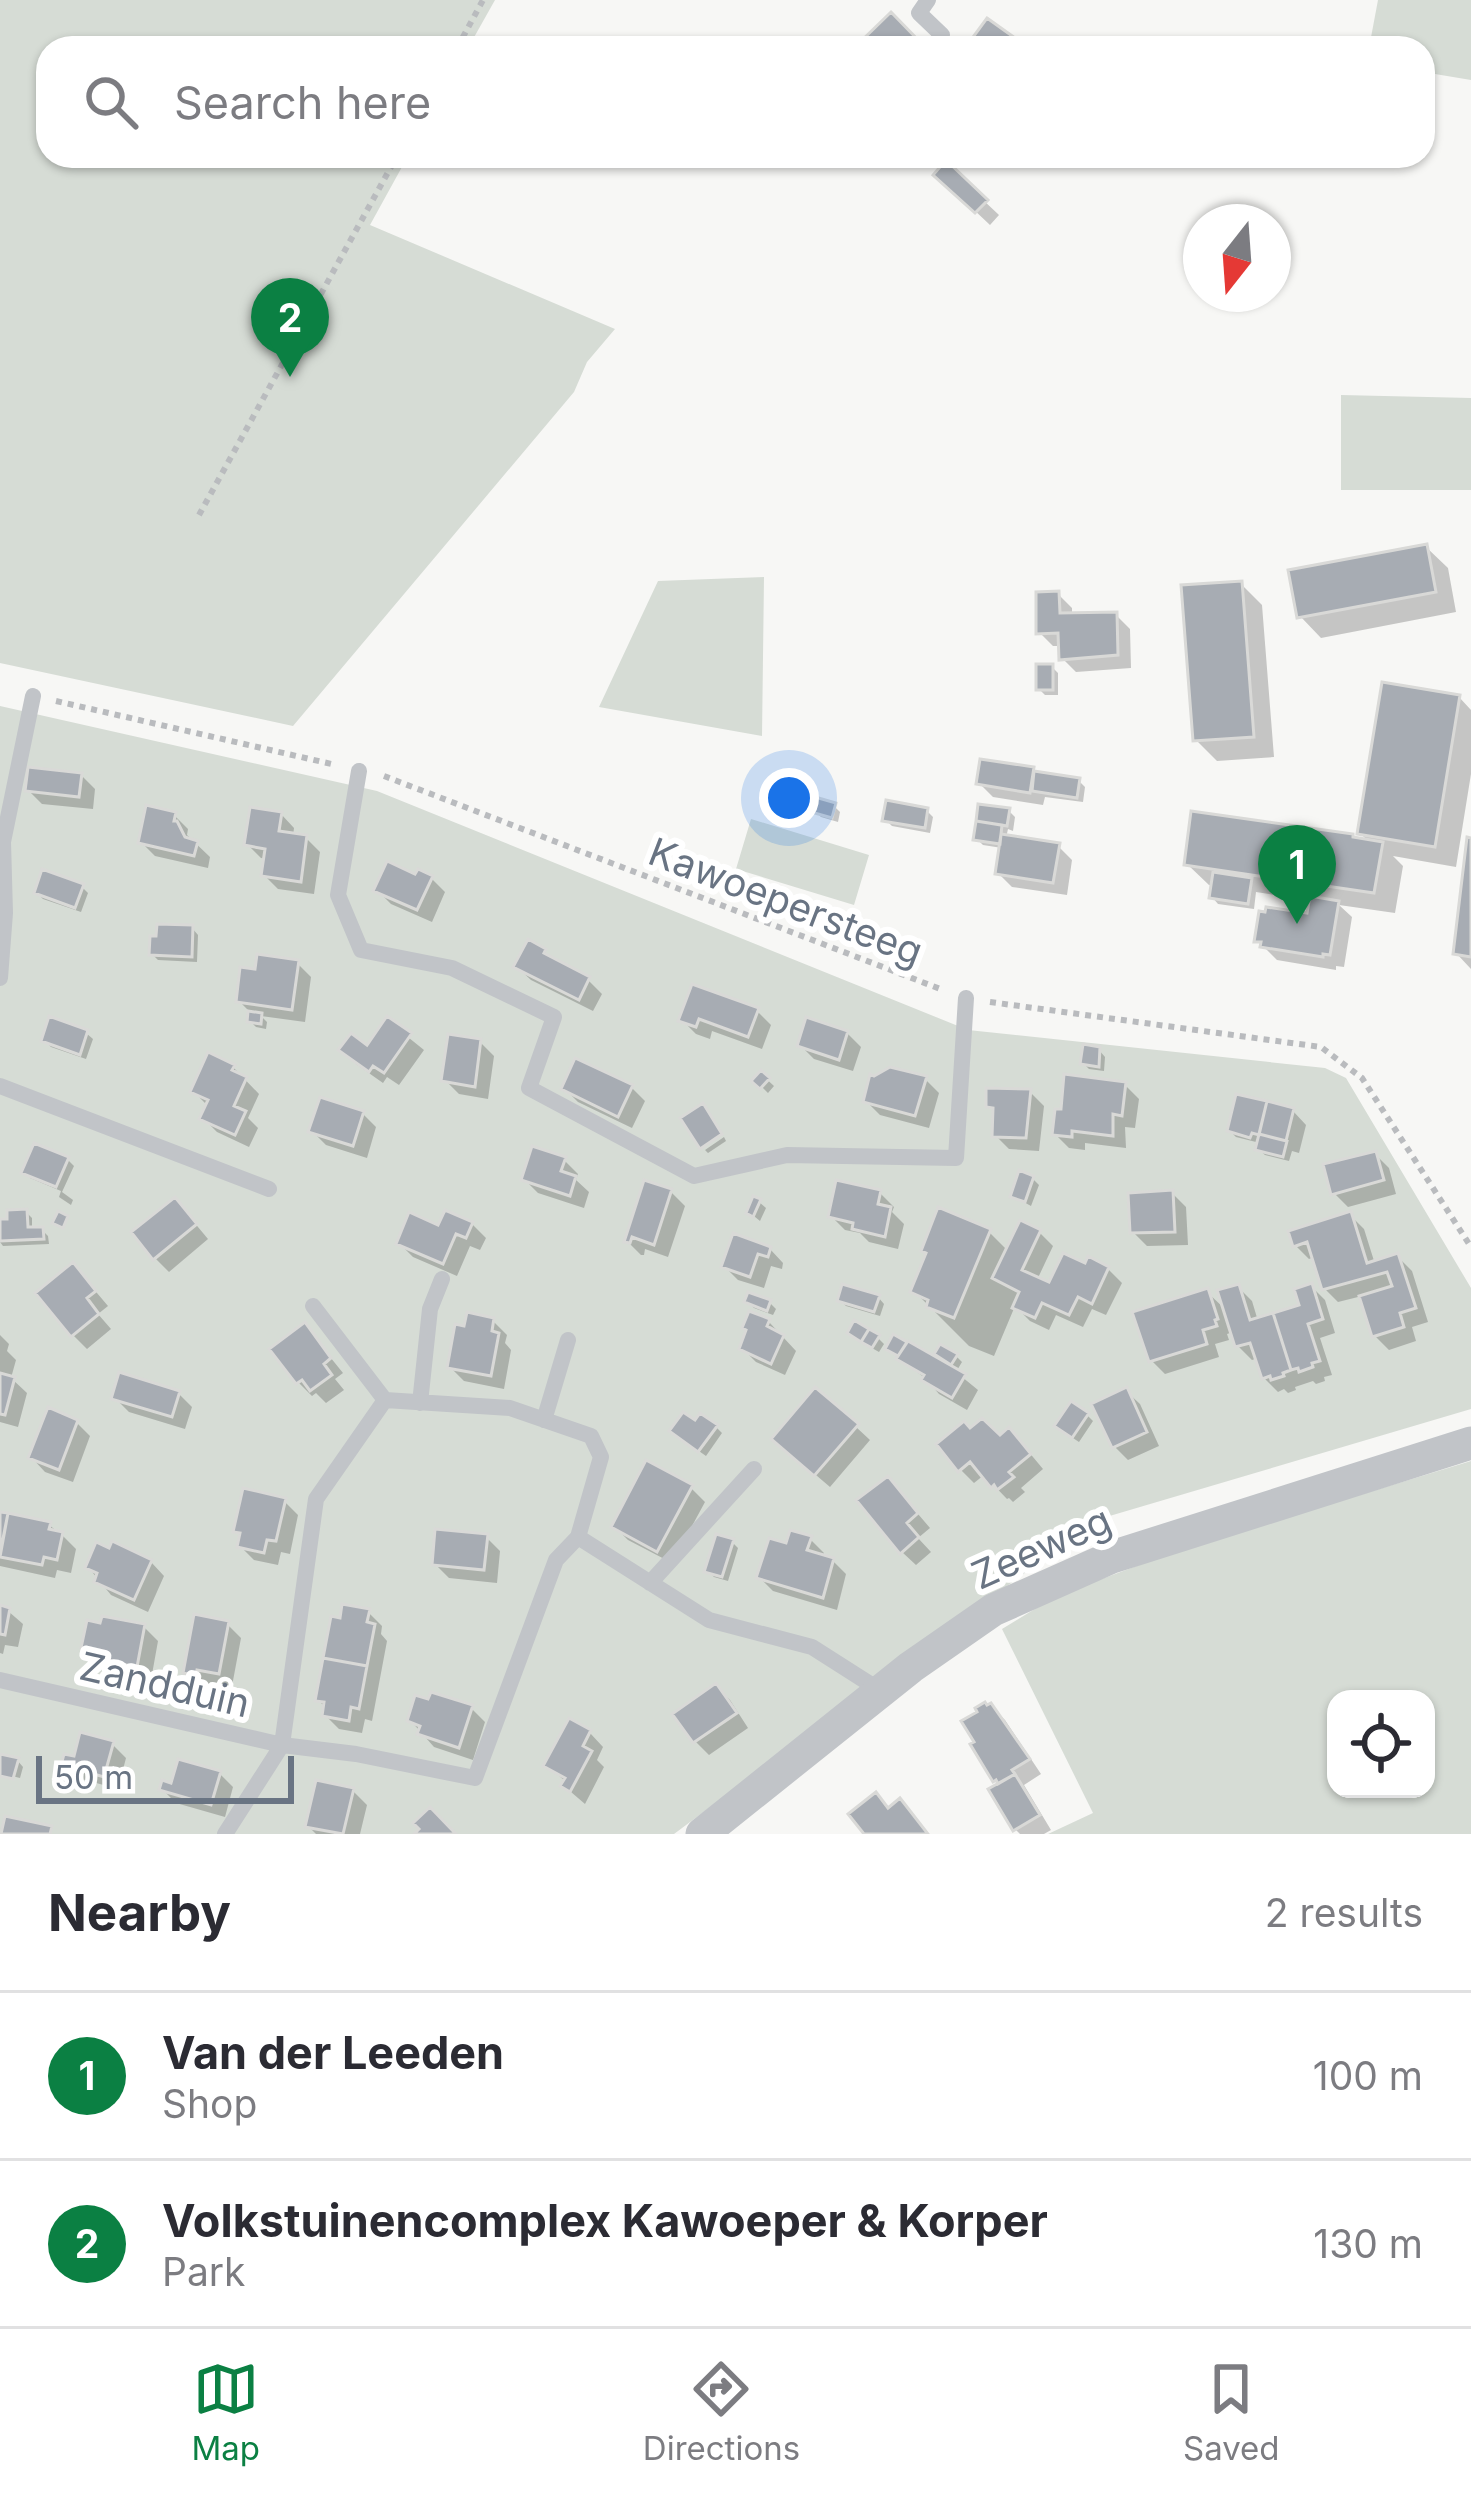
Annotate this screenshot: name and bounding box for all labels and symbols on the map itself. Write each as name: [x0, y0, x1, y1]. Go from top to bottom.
north arrow: [1183, 204, 1291, 312]
pin: 2: [251, 278, 329, 377]
your location: [759, 768, 819, 828]
pin: 1: [1258, 825, 1336, 924]
street label: Kawoepersteeg: [643, 827, 929, 975]
street label: Zeeweg: [964, 1496, 1118, 1598]
street label: Zandduin: [76, 1642, 254, 1726]
scale bar: [36, 1750, 294, 1803]

